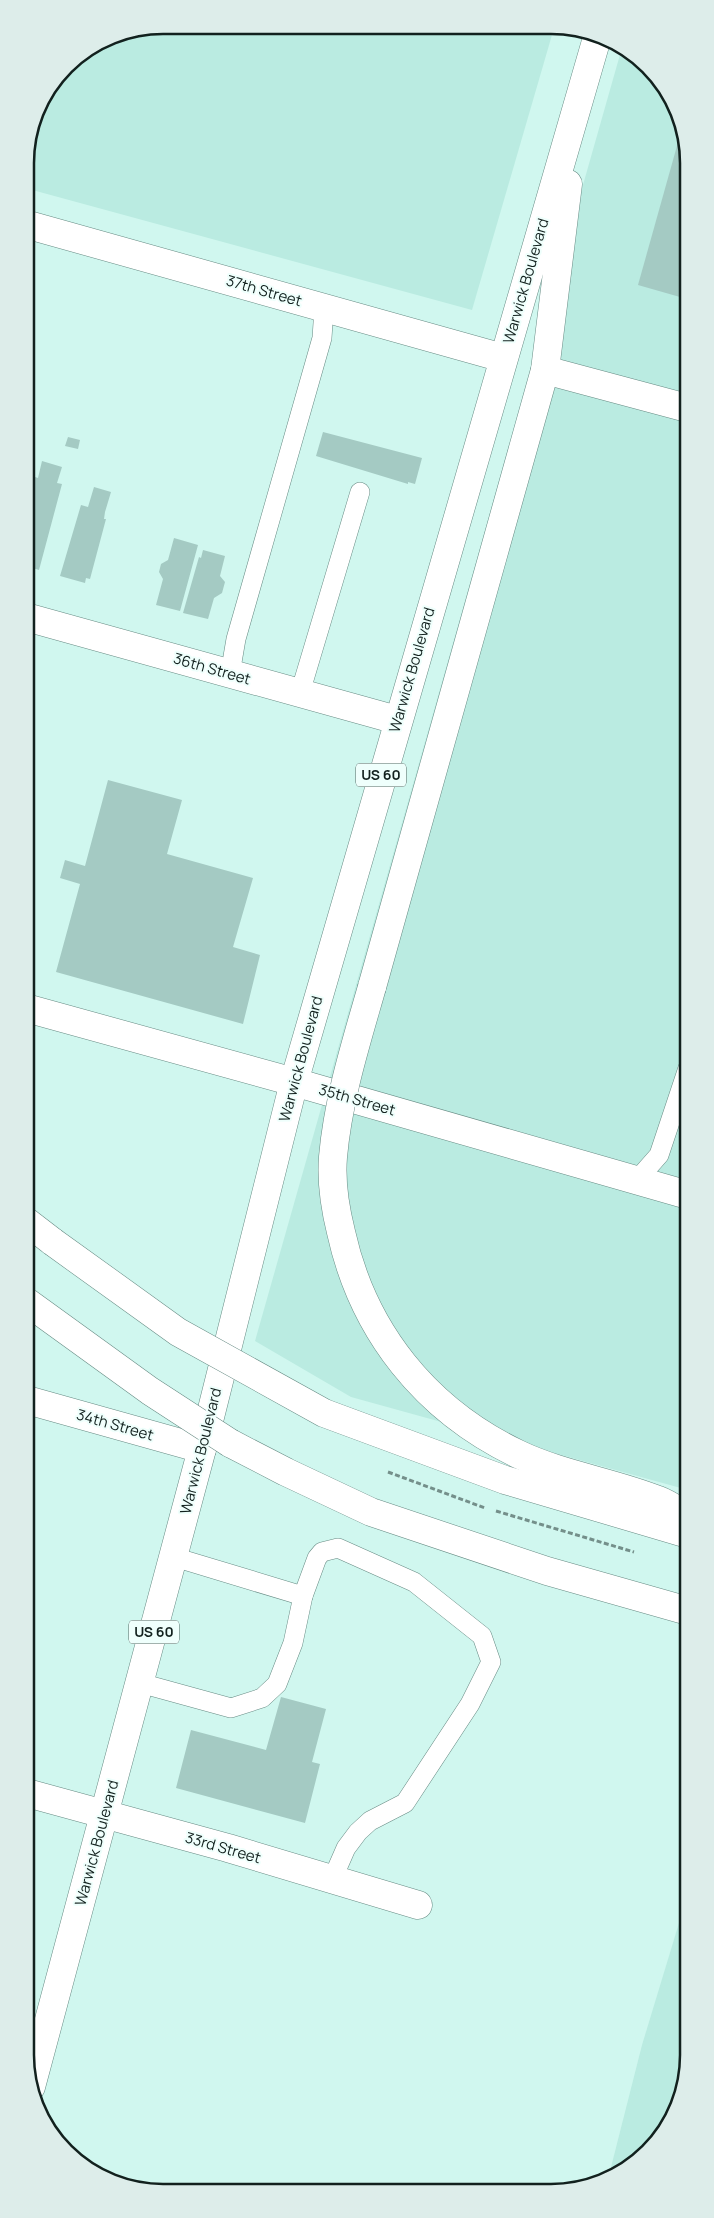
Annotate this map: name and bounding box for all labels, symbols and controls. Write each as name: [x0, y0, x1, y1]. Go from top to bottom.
street label: Warwick Boulevard: [498, 216, 553, 346]
street label: 37th Street: [224, 270, 304, 311]
street label: Warwick Boulevard: [384, 605, 439, 735]
street label: 36th Street: [171, 647, 253, 690]
road number: US 60: [356, 764, 406, 786]
street label: Warwick Boulevard: [274, 994, 327, 1124]
street label: 35th Street: [316, 1079, 398, 1120]
street label: Warwick Boulevard: [175, 1386, 226, 1516]
street label: 34th Street: [74, 1404, 156, 1446]
road number: US 60: [129, 1620, 179, 1644]
street label: Warwick Boulevard: [70, 1778, 123, 1908]
street label: 33rd Street: [183, 1827, 263, 1868]

